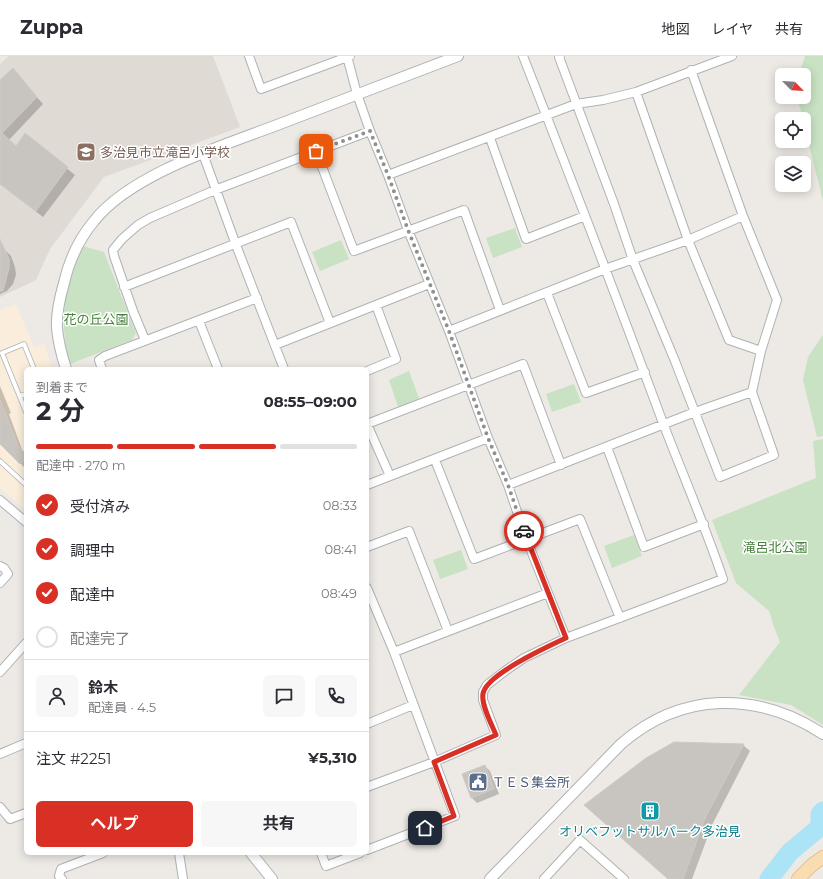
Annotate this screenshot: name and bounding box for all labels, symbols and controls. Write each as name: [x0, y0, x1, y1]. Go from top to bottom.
text: Zuppa: [20, 16, 84, 39]
text: 地図: [661, 20, 689, 38]
text: レイヤ: [711, 20, 753, 38]
text: 共有: [775, 20, 803, 38]
north arrow: [775, 68, 811, 104]
map controls: [775, 68, 811, 192]
button: locate: [775, 112, 811, 148]
pin: [299, 134, 333, 168]
icon: bag: [305, 140, 327, 162]
school or university icon: 多治見市立滝呂小学校: [75, 141, 97, 163]
place label: 多治見市立滝呂小学校: [100, 144, 230, 160]
button: layers: [775, 156, 811, 192]
park label: 花の丘公園: [63, 311, 129, 327]
text: 到着まで: [36, 379, 88, 395]
text: 08:55–09:00: [264, 392, 357, 411]
text: 2 分: [36, 395, 85, 427]
text: 配達中 · 270 m: [36, 457, 126, 473]
icon: check: [36, 494, 58, 516]
text: 受付済み: [70, 497, 130, 516]
text: 08:33: [323, 497, 357, 513]
courier: [504, 511, 544, 551]
icon: car: [513, 520, 535, 542]
icon: check: [36, 538, 58, 560]
park label: 滝呂北公園: [742, 539, 808, 555]
text: 調理中: [70, 541, 115, 560]
text: 08:41: [324, 541, 357, 557]
icon: check: [36, 582, 58, 604]
text: 配達中: [70, 585, 115, 604]
text: 08:49: [321, 585, 357, 601]
text: 配達完了: [70, 629, 130, 648]
button: person: [36, 675, 78, 717]
button: chat: [263, 675, 305, 717]
button: phone: [315, 675, 357, 717]
text: 鈴木: [88, 678, 118, 697]
text: 配達員 · 4.5: [88, 699, 156, 715]
text: ¥5,310: [308, 748, 357, 767]
text: 注文 #2251: [36, 749, 111, 768]
public building icon: ＴＥＳ集会所: [467, 771, 489, 793]
place label: ＴＥＳ集会所: [492, 774, 570, 790]
building icon: オリベフットサルパーク多治見: [639, 800, 661, 822]
button: ヘルプ: [36, 801, 193, 847]
button: 共有: [201, 801, 357, 847]
pin: [408, 811, 442, 845]
icon: home: [414, 817, 436, 839]
place label: オリベフットサルパーク多治見: [559, 823, 741, 839]

